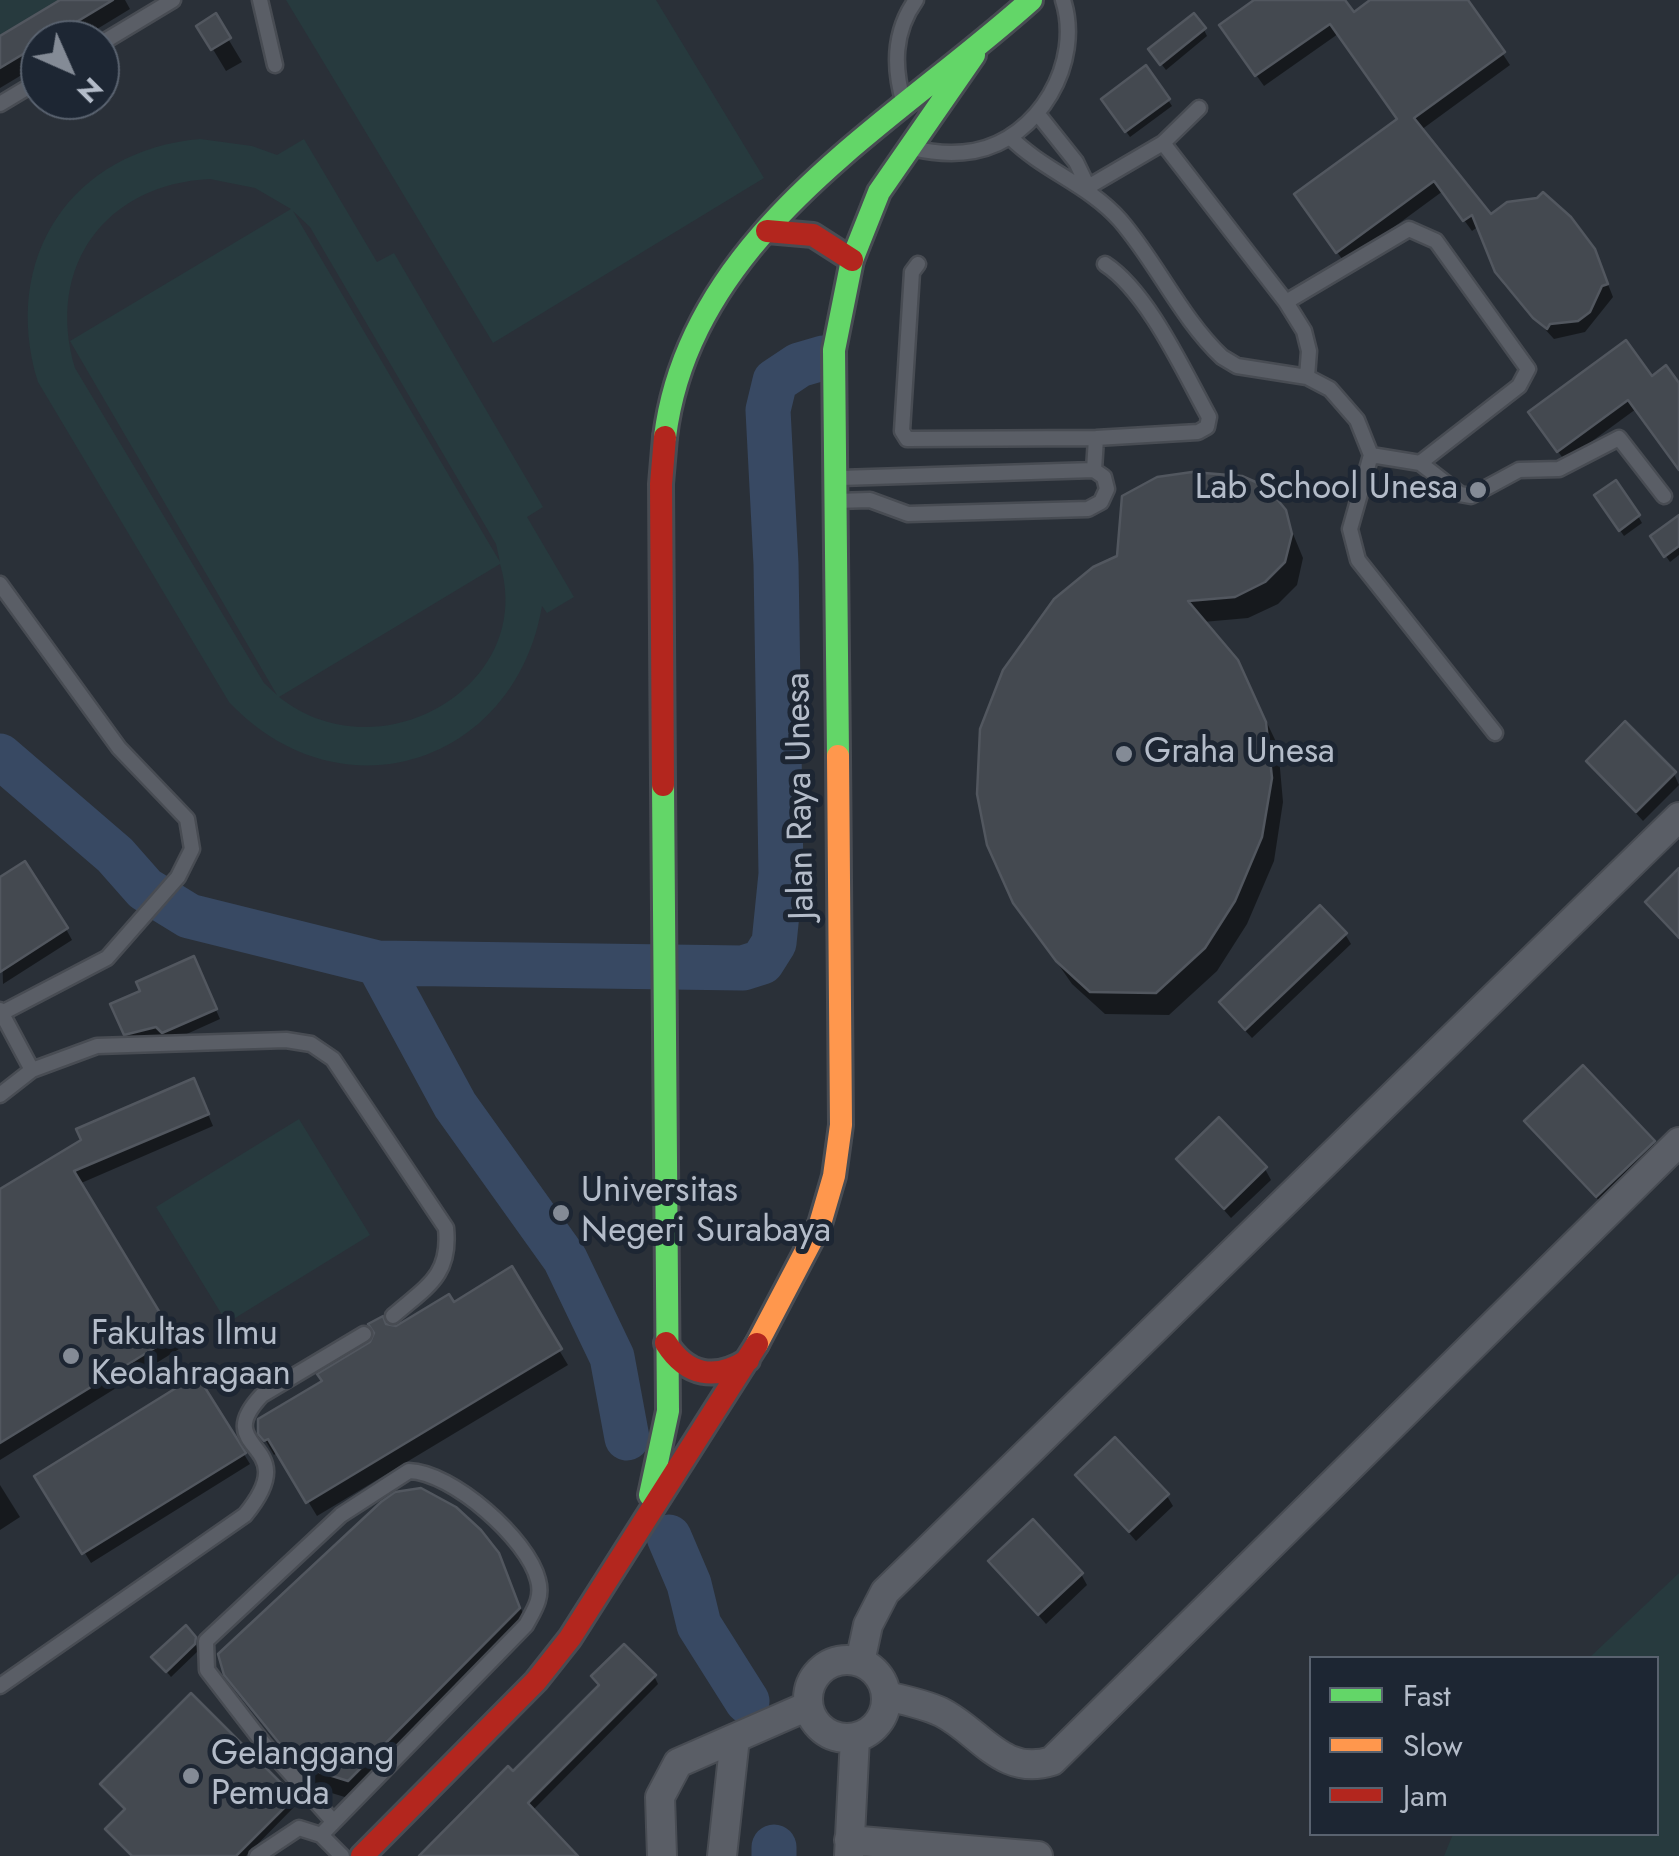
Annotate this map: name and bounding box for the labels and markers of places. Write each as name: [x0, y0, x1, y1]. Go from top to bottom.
place label: Lab School Unesa: [1195, 469, 1458, 511]
marker: Lab School Unesa: [1467, 479, 1489, 501]
place label: Graha Unesa: [1144, 733, 1335, 775]
marker: Graha Unesa: [1113, 743, 1135, 765]
place label: Universitas Negeri Surabaya: [581, 1172, 831, 1254]
marker: Universitas Negeri Surabaya: [550, 1202, 572, 1224]
place label: Fakultas Ilmu Keolahragaan: [91, 1315, 291, 1397]
marker: Fakultas Ilmu Keolahragaan: [60, 1345, 82, 1367]
place label: Gelanggang Pemuda: [211, 1735, 394, 1817]
marker: Gelanggang Pemuda: [180, 1765, 202, 1787]

